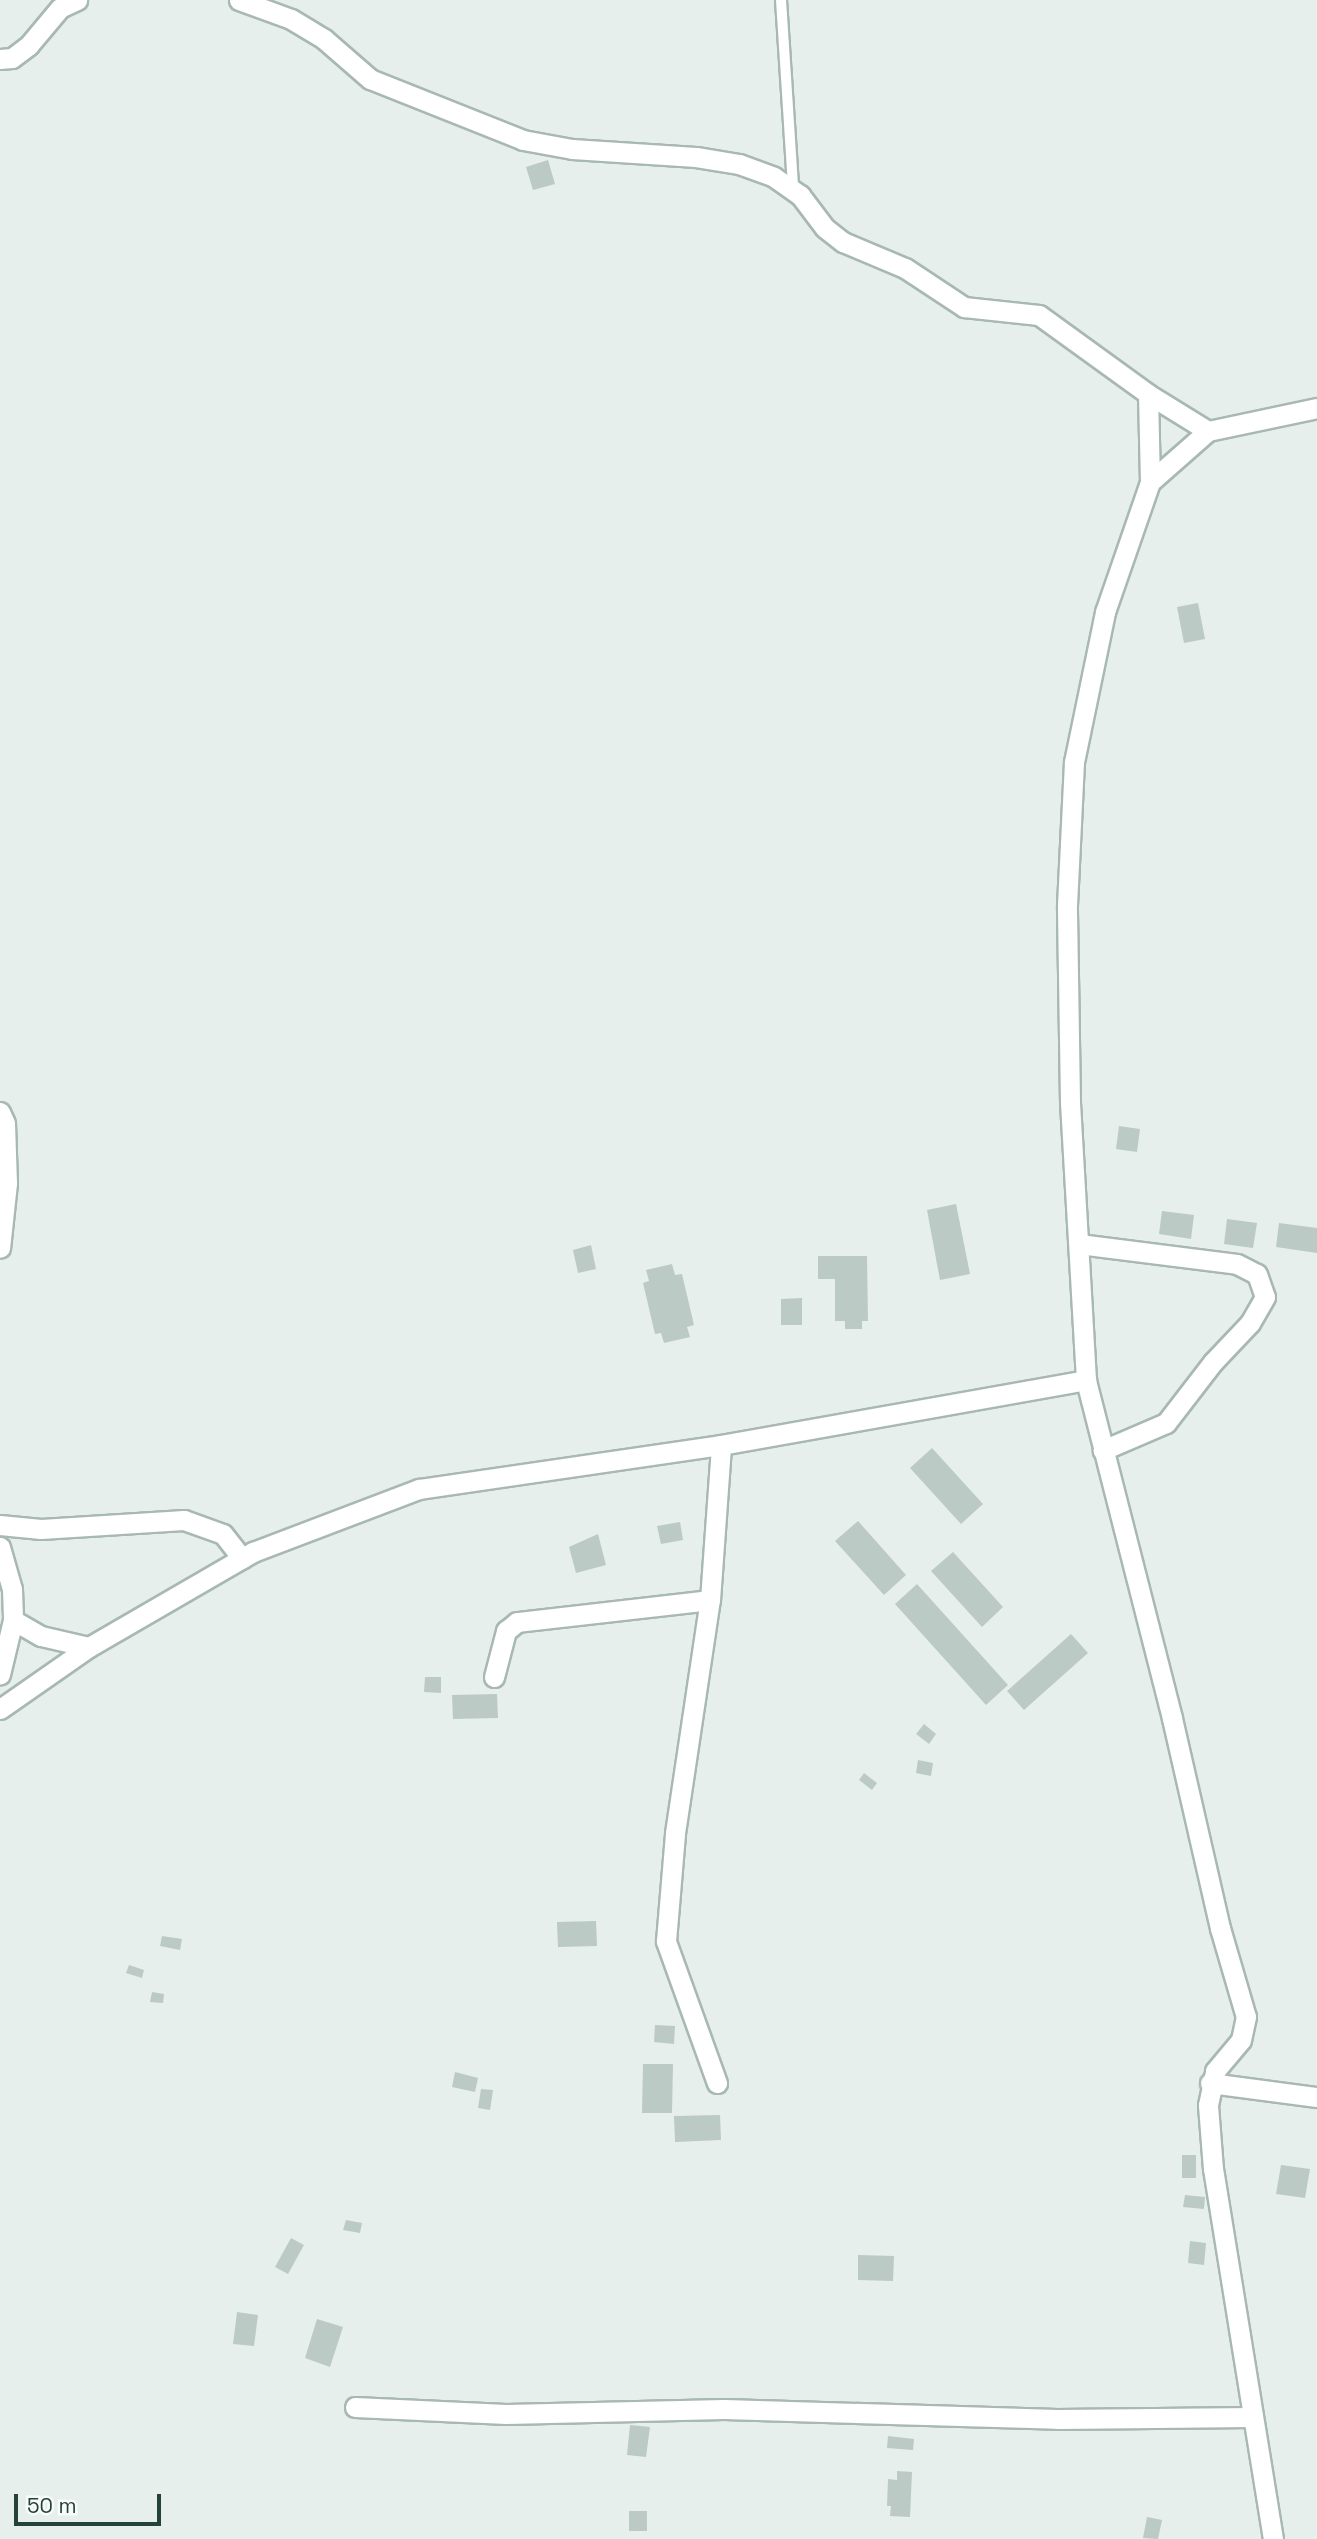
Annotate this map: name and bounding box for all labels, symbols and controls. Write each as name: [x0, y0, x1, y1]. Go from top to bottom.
scale bar: [18, 2480, 164, 2524]
text: 50 m: [27, 2492, 77, 2519]

